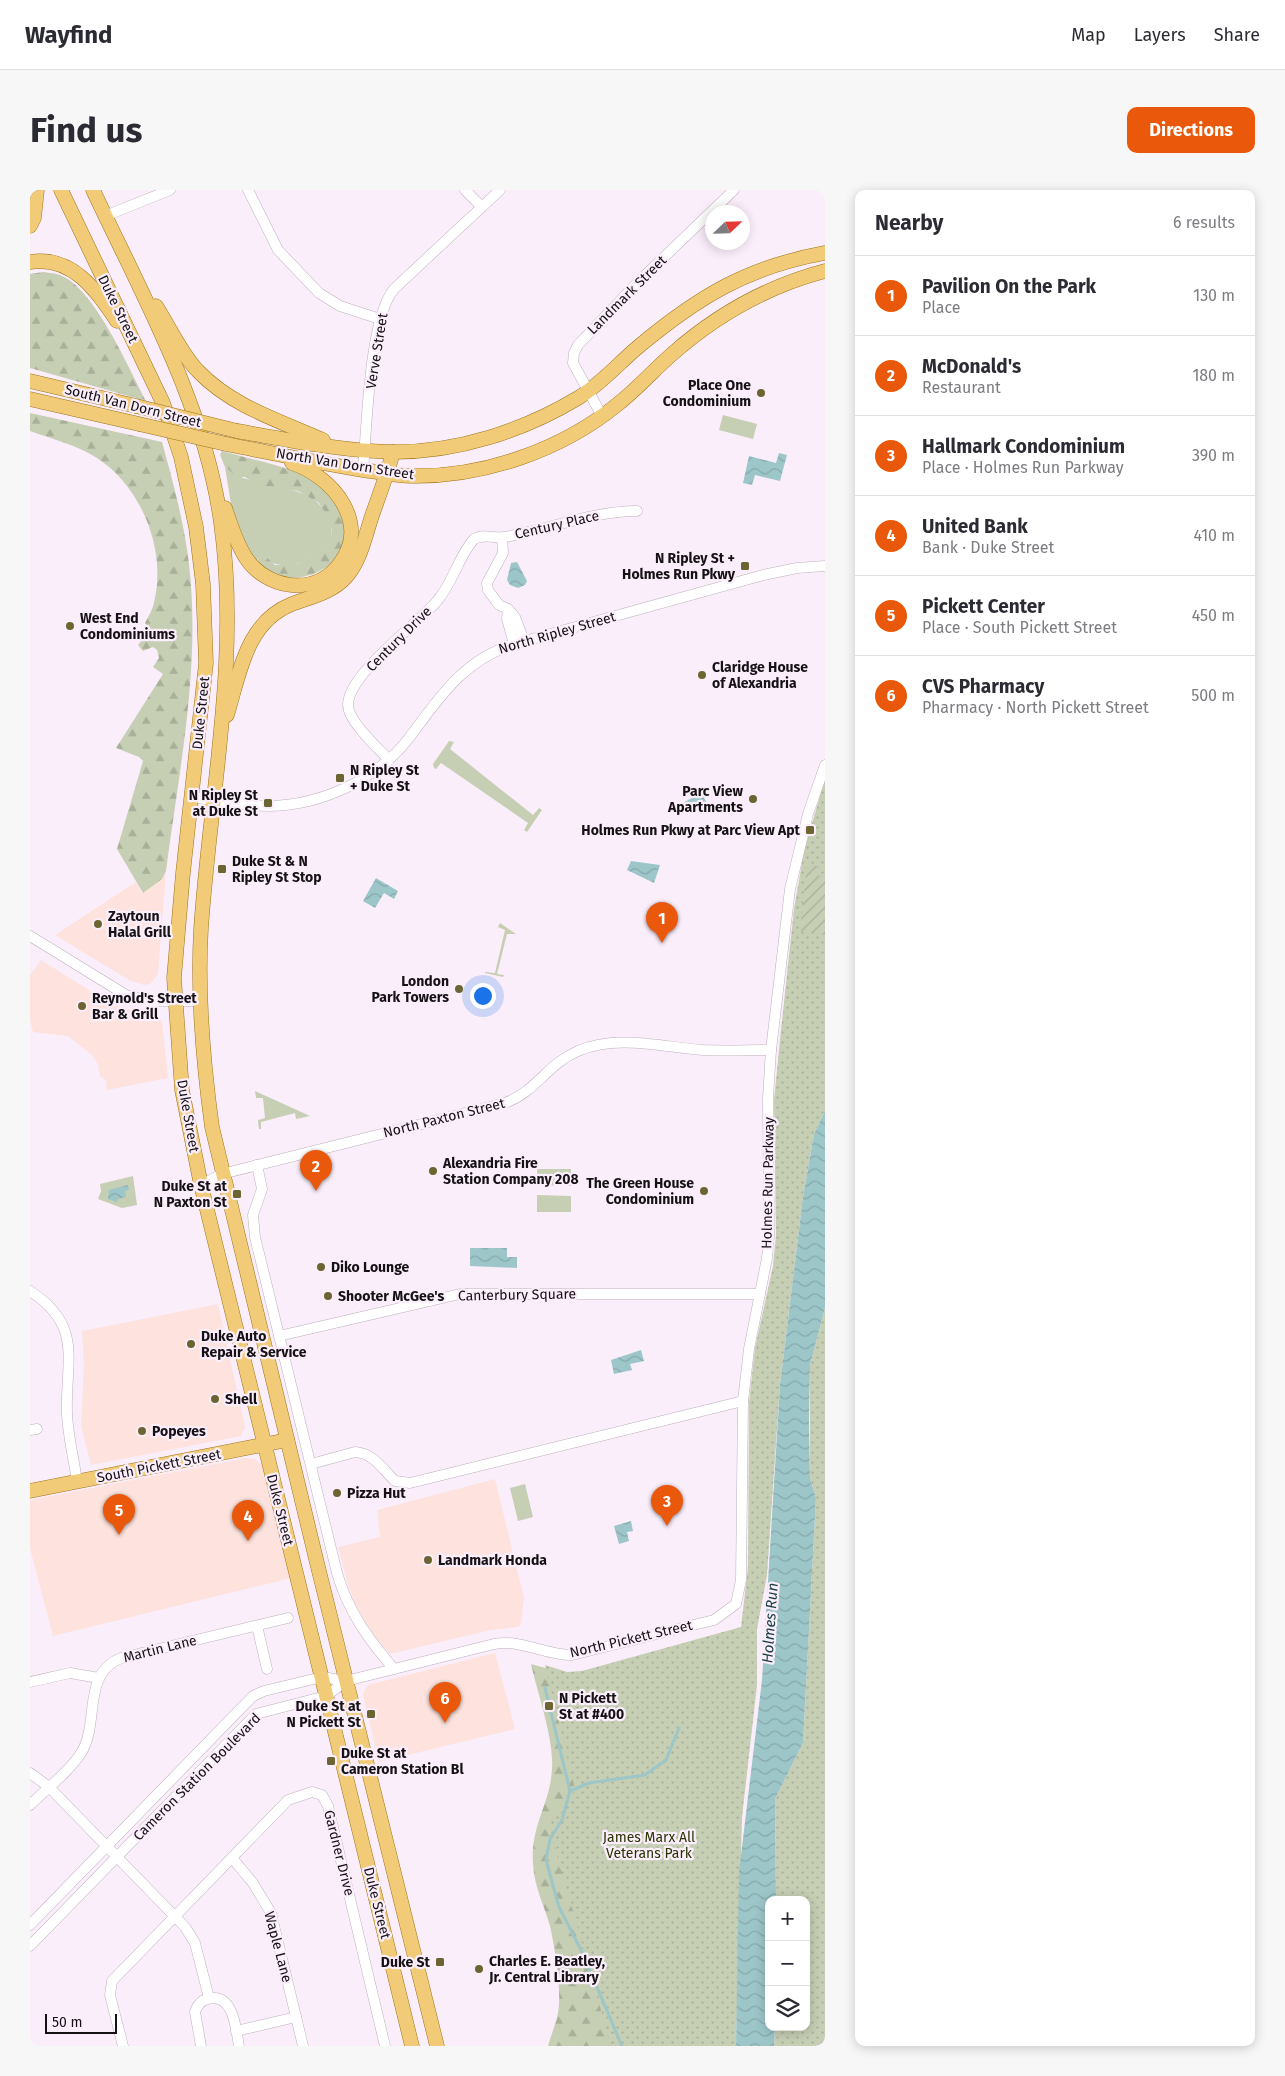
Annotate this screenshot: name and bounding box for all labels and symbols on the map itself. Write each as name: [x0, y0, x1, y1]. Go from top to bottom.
north arrow: [705, 205, 750, 250]
street label: Landmark Street: [584, 251, 671, 338]
street label: Duke Street: [94, 272, 142, 347]
street label: Verve Street: [363, 311, 392, 390]
place label: Place One Condominium: [663, 377, 751, 410]
street label: South Van Dorn Street: [63, 381, 204, 431]
marker: Place One Condominium: [755, 387, 767, 399]
street label: North Van Dorn Street: [275, 445, 416, 483]
street label: Century Place: [513, 507, 601, 543]
place label: N Ripley St + Holmes Run Pkwy: [622, 550, 736, 583]
marker: N Ripley St + Holmes Run Pkwy: [739, 560, 751, 572]
street label: Century Drive: [363, 603, 435, 675]
street label: North Ripley Street: [496, 608, 618, 658]
place label: West End Condominiums: [80, 610, 175, 643]
marker: West End Condominiums: [64, 620, 76, 632]
place label: Claridge House of Alexandria: [712, 659, 808, 692]
marker: Claridge House of Alexandria: [696, 669, 708, 681]
street label: Duke Street: [189, 675, 213, 750]
place label: N Ripley St + Duke St: [350, 762, 420, 795]
marker: N Ripley St + Duke St: [334, 772, 346, 784]
place label: Parc View Apartments: [667, 783, 743, 816]
place label: N Ripley St at Duke St: [189, 787, 259, 820]
marker: Parc View Apartments: [747, 793, 759, 805]
marker: N Ripley St at Duke St: [262, 797, 274, 809]
place label: Holmes Run Pkwy at Parc View Apt: [581, 822, 801, 839]
marker: Holmes Run Pkwy at Parc View Apt: [804, 824, 816, 836]
place label: Duke St & N Ripley St Stop: [232, 853, 322, 886]
marker: Duke St & N Ripley St Stop: [216, 863, 228, 875]
pin: 1: [646, 902, 678, 943]
place label: Zaytoun Halal Grill: [108, 908, 172, 941]
marker: Zaytoun Halal Grill: [92, 918, 104, 930]
place label: London Park Towers: [372, 973, 449, 1006]
marker: London Park Towers: [453, 983, 465, 995]
your location: [470, 983, 496, 1009]
place label: Reynold's Street Bar & Grill: [92, 990, 197, 1023]
marker: Reynold's Street Bar & Grill: [76, 1000, 88, 1012]
street label: Duke Street: [173, 1078, 203, 1155]
street label: North Paxton Street: [381, 1094, 508, 1141]
street label: Holmes Run Parkway: [758, 1117, 778, 1249]
pin: 2: [300, 1150, 332, 1191]
place label: Alexandria Fire Station Company 208: [442, 1155, 579, 1188]
marker: Alexandria Fire Station Company 208: [427, 1165, 439, 1177]
place label: The Green House Condominium: [586, 1175, 694, 1208]
place label: Duke St at N Paxton St: [154, 1178, 228, 1211]
marker: The Green House Condominium: [698, 1185, 710, 1197]
marker: Duke St at N Paxton St: [231, 1188, 243, 1200]
place label: Diko Lounge: [331, 1259, 410, 1276]
marker: Diko Lounge: [315, 1261, 327, 1273]
street label: Canterbury Square: [458, 1285, 576, 1305]
place label: Shooter McGee's: [338, 1288, 444, 1305]
marker: Shooter McGee's: [322, 1290, 334, 1302]
place label: Duke Auto Repair & Service: [201, 1328, 307, 1361]
marker: Duke Auto Repair & Service: [185, 1338, 197, 1350]
place label: Shell: [225, 1391, 258, 1408]
marker: Shell: [209, 1393, 221, 1405]
place label: Popeyes: [152, 1423, 206, 1440]
marker: Popeyes: [136, 1425, 148, 1437]
street label: South Pickett Street: [95, 1445, 223, 1486]
street label: Duke Street: [263, 1472, 297, 1549]
place label: Pizza Hut: [347, 1485, 406, 1502]
pin: 3: [651, 1485, 683, 1526]
marker: Pizza Hut: [331, 1487, 343, 1499]
pin: 5: [103, 1494, 135, 1535]
pin: 4: [232, 1500, 264, 1541]
place label: Landmark Honda: [438, 1552, 547, 1569]
marker: Landmark Honda: [422, 1554, 434, 1566]
water label: Holmes Run: [758, 1582, 782, 1664]
street label: North Pickett Street: [568, 1616, 695, 1661]
street label: Martin Lane: [121, 1632, 199, 1666]
pin: 6: [429, 1682, 461, 1723]
place label: N Pickett St at #400: [559, 1690, 624, 1723]
place label: Duke St at N Pickett St: [287, 1698, 362, 1731]
marker: N Pickett St at #400: [543, 1700, 555, 1712]
marker: Duke St at N Pickett St: [365, 1708, 377, 1720]
street label: Cameron Station Boulevard: [130, 1710, 264, 1844]
place label: Duke St at Cameron Station Bl: [341, 1745, 464, 1778]
marker: Duke St at Cameron Station Bl: [325, 1755, 337, 1767]
street label: Gardner Drive: [320, 1808, 358, 1898]
park label: James Marx All Veterans Park: [603, 1829, 695, 1862]
street label: Duke Street: [360, 1865, 394, 1942]
street label: Waple Lane: [260, 1910, 296, 1984]
place label: Charles E. Beatley, Jr. Central Library: [488, 1953, 605, 1986]
place label: Duke St: [381, 1954, 431, 1971]
marker: Duke St: [434, 1956, 446, 1968]
marker: Charles E. Beatley, Jr. Central Library: [473, 1963, 485, 1975]
scale bar: [45, 2011, 118, 2034]

